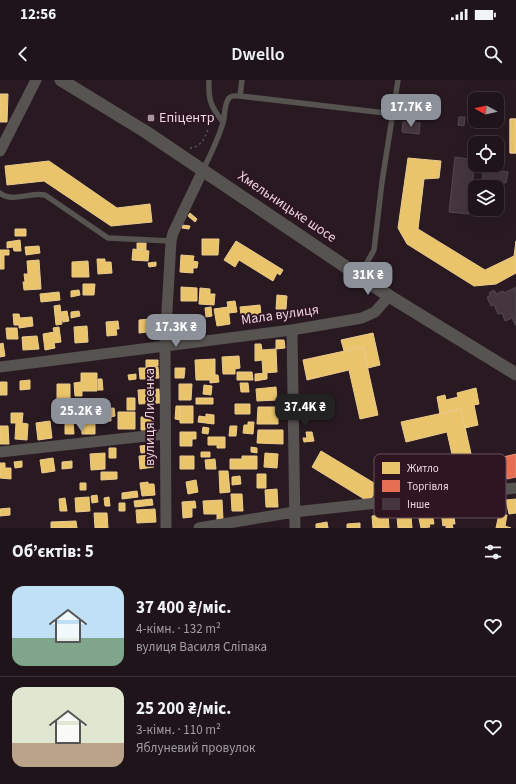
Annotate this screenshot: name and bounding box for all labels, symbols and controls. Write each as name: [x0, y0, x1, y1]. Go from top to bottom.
text: 12:56: [20, 4, 56, 25]
text: Dwello: [231, 42, 285, 67]
icon: back: [12, 43, 34, 65]
icon: search: [482, 43, 504, 65]
north arrow: [468, 92, 504, 128]
map controls: [468, 92, 504, 216]
pin: 17.7K ₴: [374, 94, 448, 128]
text: 17.7K ₴: [390, 98, 432, 116]
place label: Епіцентр: [159, 108, 215, 128]
marker: Епіцентр: [146, 113, 156, 123]
button: locate: [468, 136, 504, 172]
street label: Хмельницьке шосе: [234, 166, 340, 248]
button: layers: [468, 180, 504, 216]
pin: 31K ₴: [340, 262, 396, 296]
text: 31K ₴: [352, 266, 384, 284]
street label: Мала вулиця: [240, 300, 320, 330]
pin: 17.3K ₴: [139, 314, 213, 348]
text: 17.3K ₴: [155, 318, 197, 336]
street label: вулиця Лисенка: [140, 368, 160, 466]
pin: 37.4K ₴: [268, 394, 342, 428]
pin: 25.2K ₴: [44, 398, 118, 432]
text: 37.4K ₴: [284, 398, 326, 416]
text: 25.2K ₴: [60, 402, 102, 420]
legend: [374, 454, 506, 518]
text: Житло: [407, 461, 439, 476]
text: Торгівля: [407, 479, 449, 494]
text: Інше: [407, 497, 430, 512]
text: Об’єктів: 5: [12, 540, 94, 564]
icon: filters: [482, 541, 504, 563]
text: 37 400 ₴/міс.: [136, 596, 231, 620]
icon: home: [44, 602, 92, 650]
icon: heart: [482, 615, 504, 637]
text: 4-кімн. · 132 m²: [136, 620, 221, 638]
text: вулиця Василя Сліпака: [136, 638, 267, 656]
text: 25 200 ₴/міс.: [136, 697, 231, 721]
icon: home: [44, 703, 92, 751]
icon: heart: [482, 716, 504, 738]
text: 3-кімн. · 110 m²: [136, 721, 221, 739]
text: Яблуневий провулок: [136, 739, 256, 757]

